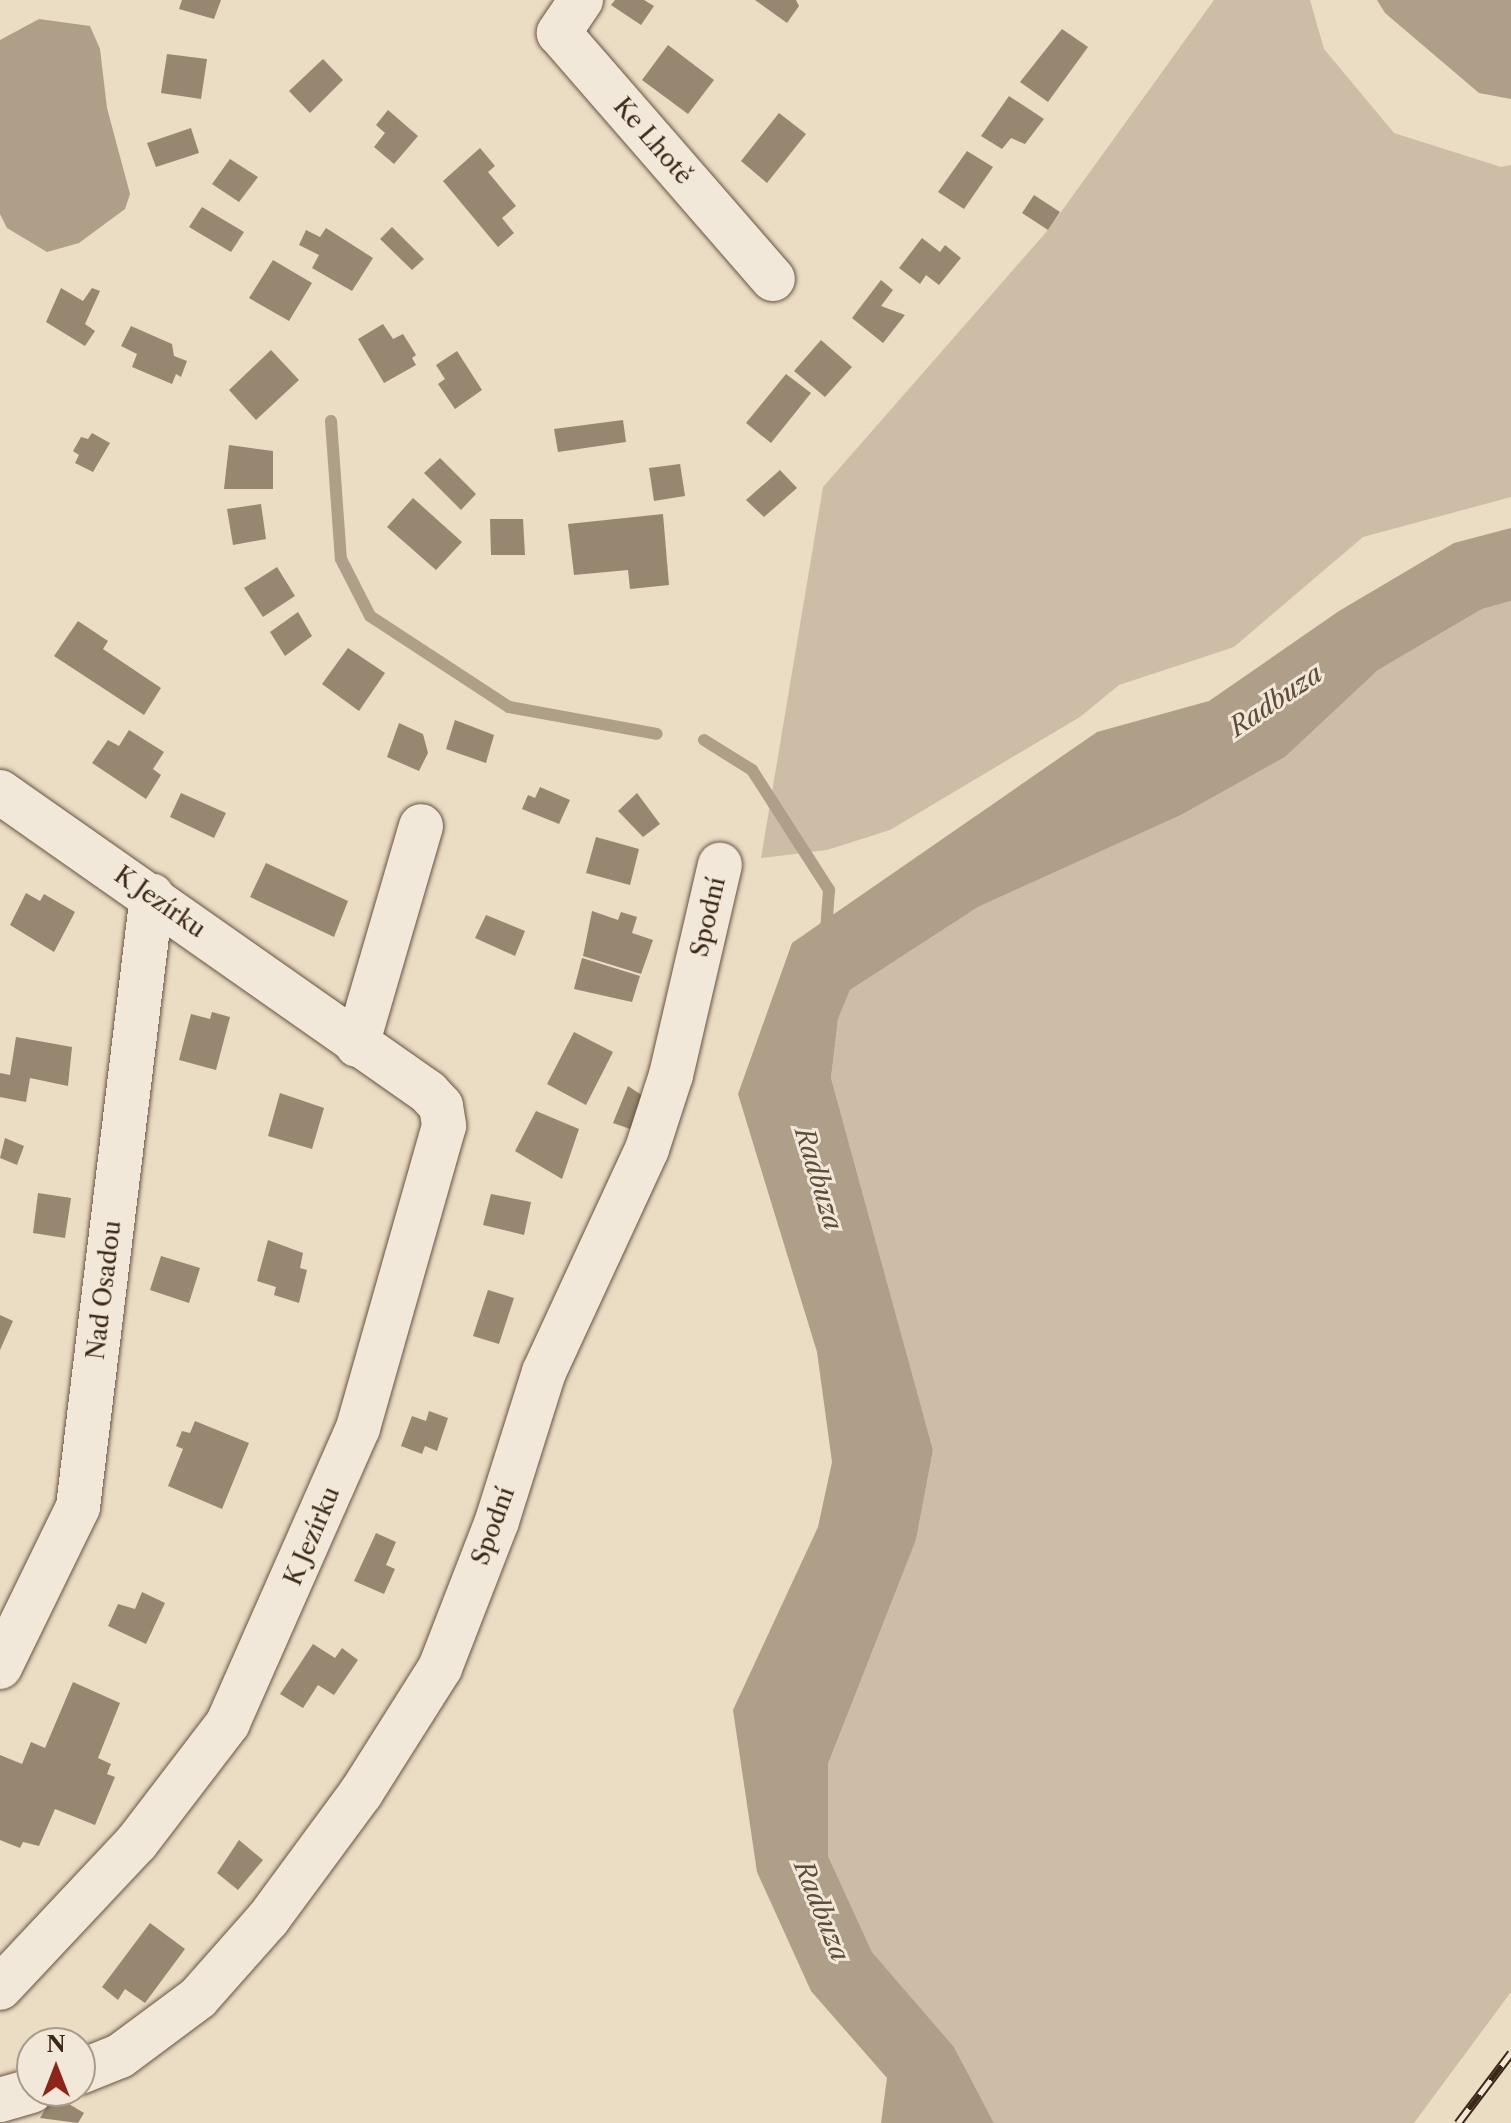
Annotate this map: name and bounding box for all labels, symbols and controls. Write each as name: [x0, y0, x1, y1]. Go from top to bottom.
street label: Ke Lhotě: [608, 92, 698, 190]
water label: Radbuza: [1223, 659, 1329, 743]
street label: K Jezírku: [109, 860, 211, 944]
street label: Spodní: [685, 874, 731, 960]
water label: Radbuza: [788, 1124, 848, 1234]
street label: Nad Osadou: [81, 1219, 127, 1361]
street label: K Jezírku: [278, 1482, 346, 1590]
street label: Spodní: [466, 1483, 520, 1569]
water label: Radbuza: [787, 1856, 855, 1966]
north arrow: [16, 2027, 96, 2107]
text: N: [46, 2031, 66, 2058]

